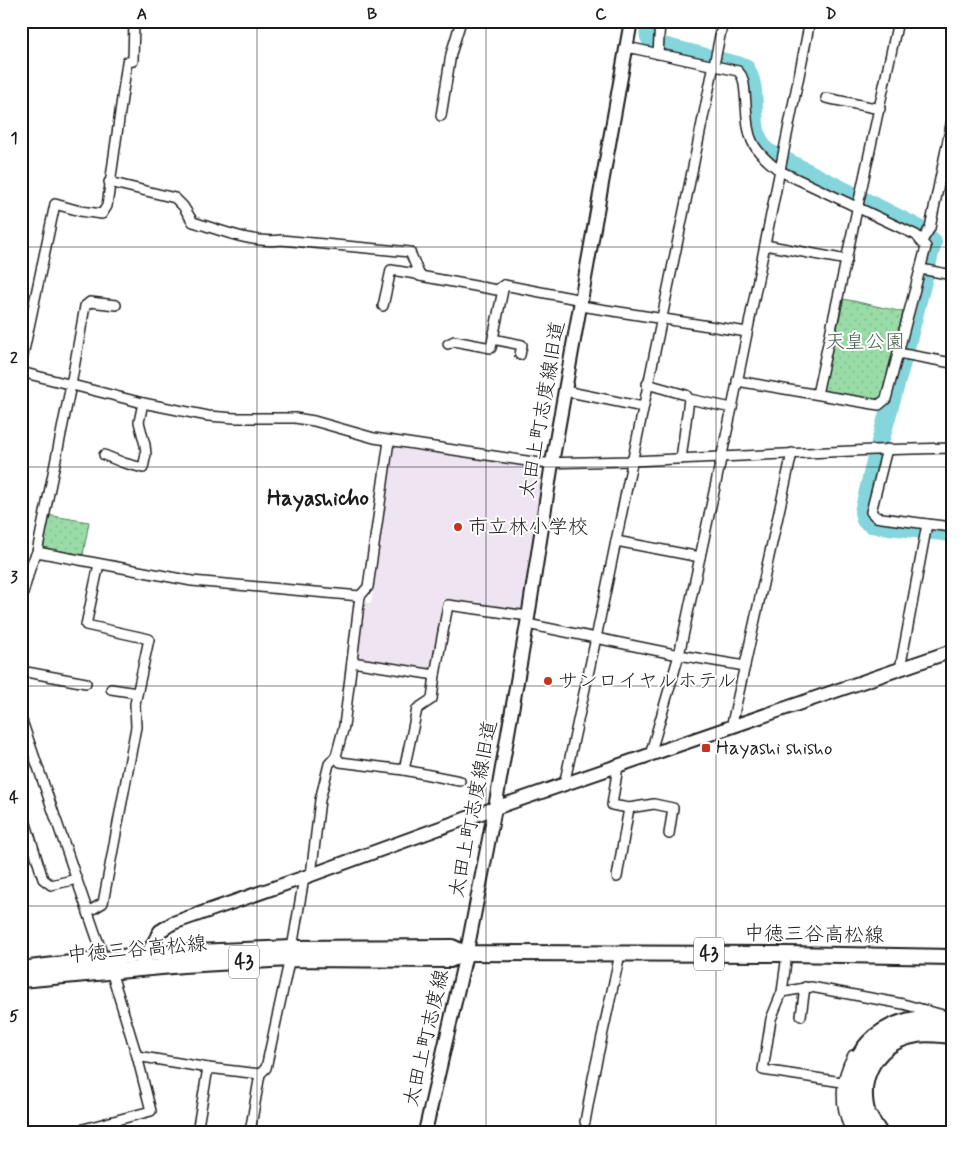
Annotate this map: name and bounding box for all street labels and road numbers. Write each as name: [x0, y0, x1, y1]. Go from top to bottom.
street label: 太田上町志度線旧道: [514, 319, 572, 501]
street label: 太田上町志度線旧道: [444, 718, 504, 900]
street label: 中徳三谷高松線: [744, 920, 884, 950]
street label: 中徳三谷高松線: [66, 930, 208, 970]
road number: 43: [694, 938, 724, 971]
road number: 43: [229, 946, 259, 979]
street label: 太田上町志度線: [398, 967, 456, 1109]

